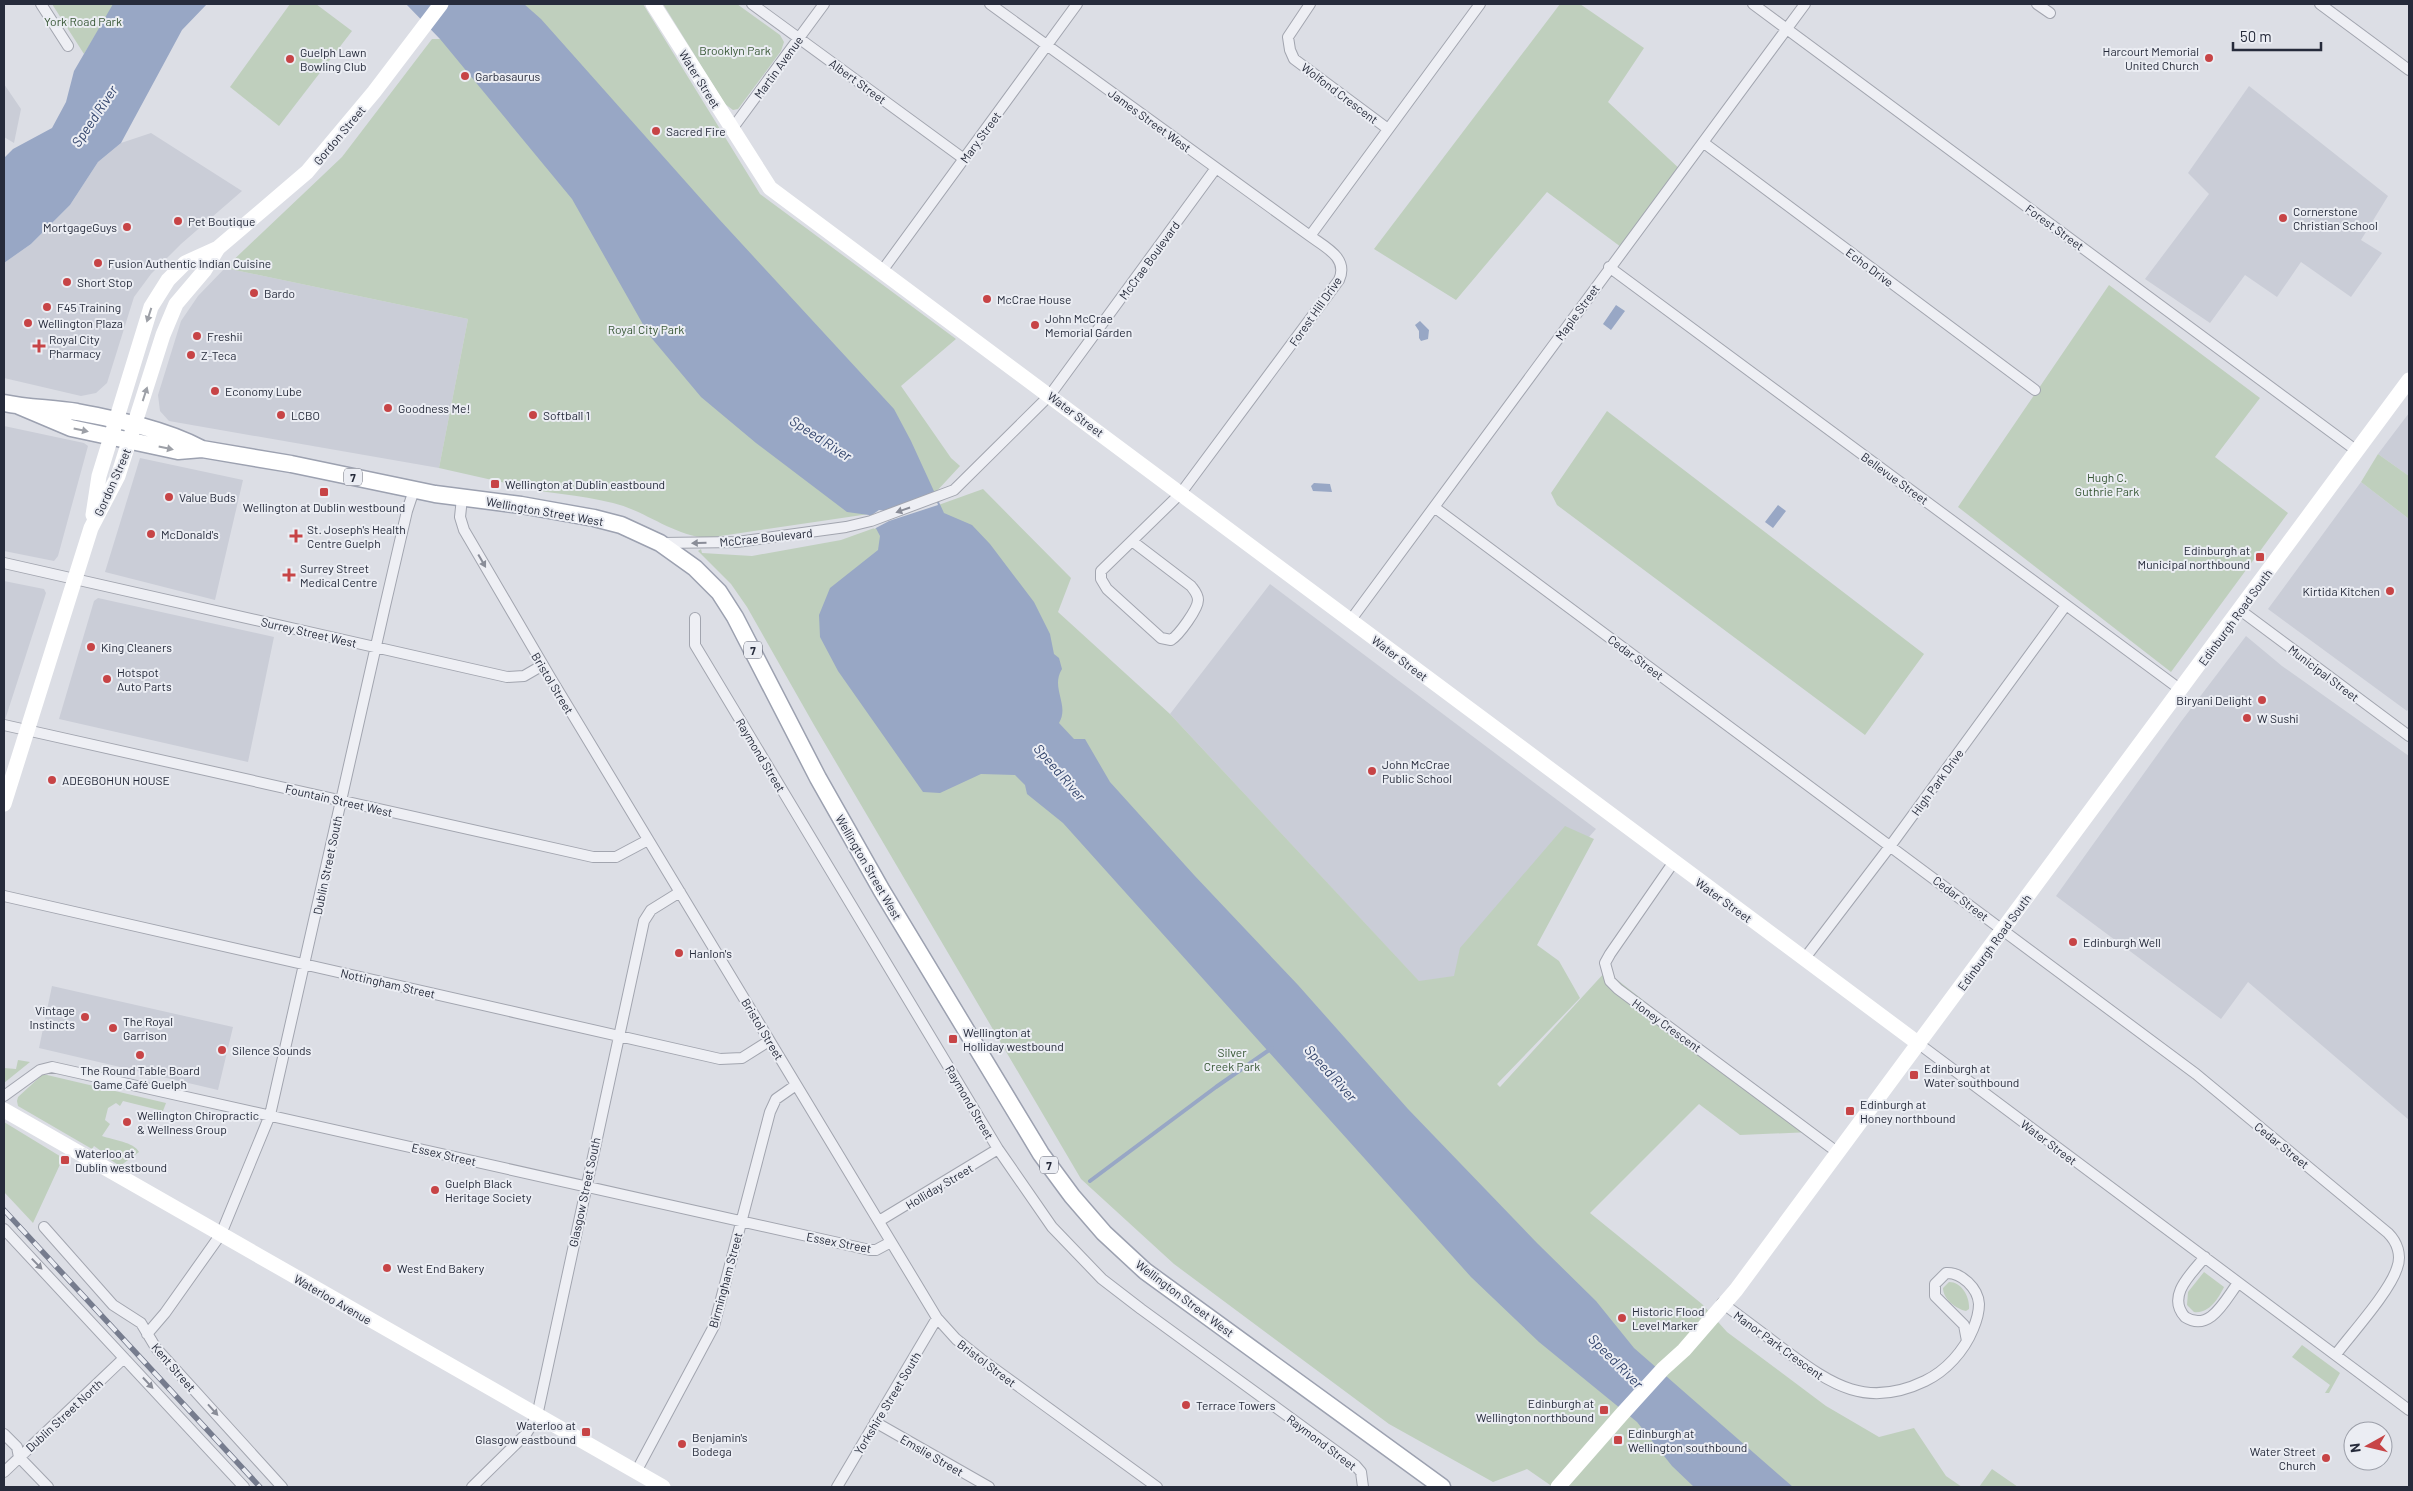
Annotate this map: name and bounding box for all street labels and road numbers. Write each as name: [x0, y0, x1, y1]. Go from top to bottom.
street label: Martin Avenue: [751, 33, 805, 101]
street label: Water Street: [677, 47, 723, 111]
street label: Albert Street: [827, 56, 889, 106]
street label: Wolfond Crescent: [1299, 60, 1381, 126]
street label: James Street West: [1106, 85, 1194, 155]
street label: Gordon Street: [310, 103, 368, 167]
street label: Mary Street: [957, 109, 1003, 165]
street label: Forest Street: [2023, 201, 2087, 253]
street label: McCrae Boulevard: [1116, 218, 1182, 302]
street label: Echo Drive: [1844, 245, 1896, 289]
street label: Forest Hill Drive: [1286, 274, 1344, 348]
street label: Maple Street: [1552, 281, 1602, 343]
street label: Water Street: [1045, 388, 1107, 440]
street label: Gordon Street: [91, 446, 133, 518]
street label: Bellevue Street: [1859, 449, 1931, 507]
road number: 7: [344, 468, 362, 486]
street label: Wellington Street West: [485, 494, 605, 528]
street label: McCrae Boulevard: [719, 525, 813, 549]
street label: Edinburgh Road South: [2195, 566, 2275, 668]
street label: Surrey Street West: [260, 614, 358, 650]
street label: Water Street: [1369, 632, 1431, 684]
street label: Cedar Street: [1605, 632, 1667, 682]
road number: 7: [744, 642, 762, 658]
street label: Municipal Street: [2286, 642, 2362, 704]
street label: Bristol Street: [529, 650, 577, 716]
street label: Raymond Street: [734, 716, 788, 794]
street label: High Park Drive: [1908, 746, 1966, 818]
street label: Fountain Street West: [284, 781, 394, 819]
street label: Wellington Street West: [833, 812, 905, 922]
street label: Dublin Street South: [310, 814, 344, 916]
street label: Cedar Street: [1930, 873, 1992, 923]
street label: Water Street: [1693, 875, 1755, 925]
street label: Edinburgh Road South: [1954, 891, 2034, 993]
street label: Nottingham Street: [339, 965, 437, 1001]
street label: Honey Crescent: [1630, 995, 1704, 1055]
street label: Bristol Street: [739, 996, 787, 1062]
street label: Raymond Street: [943, 1062, 997, 1142]
street label: Water Street: [2018, 1116, 2080, 1168]
street label: Cedar Street: [2252, 1119, 2312, 1171]
street label: Glasgow Street South: [566, 1136, 602, 1248]
street label: Essex Street: [410, 1140, 478, 1168]
road number: 7: [1040, 1156, 1058, 1174]
street label: Holliday Street: [903, 1160, 975, 1212]
street label: Essex Street: [805, 1229, 873, 1255]
street label: Birmingham Street: [705, 1231, 745, 1329]
street label: Wellington Street West: [1133, 1257, 1237, 1339]
street label: Waterloo Avenue: [292, 1271, 374, 1327]
street label: Manor Park Crescent: [1731, 1308, 1827, 1382]
street label: Bristol Street: [955, 1337, 1019, 1389]
street label: Kent Street: [149, 1340, 199, 1394]
street label: Yorkshire Street South: [851, 1349, 923, 1457]
street label: Dublin Street North: [23, 1376, 105, 1454]
street label: Raymond Street: [1284, 1411, 1360, 1473]
street label: Emslie Street: [898, 1431, 966, 1479]

